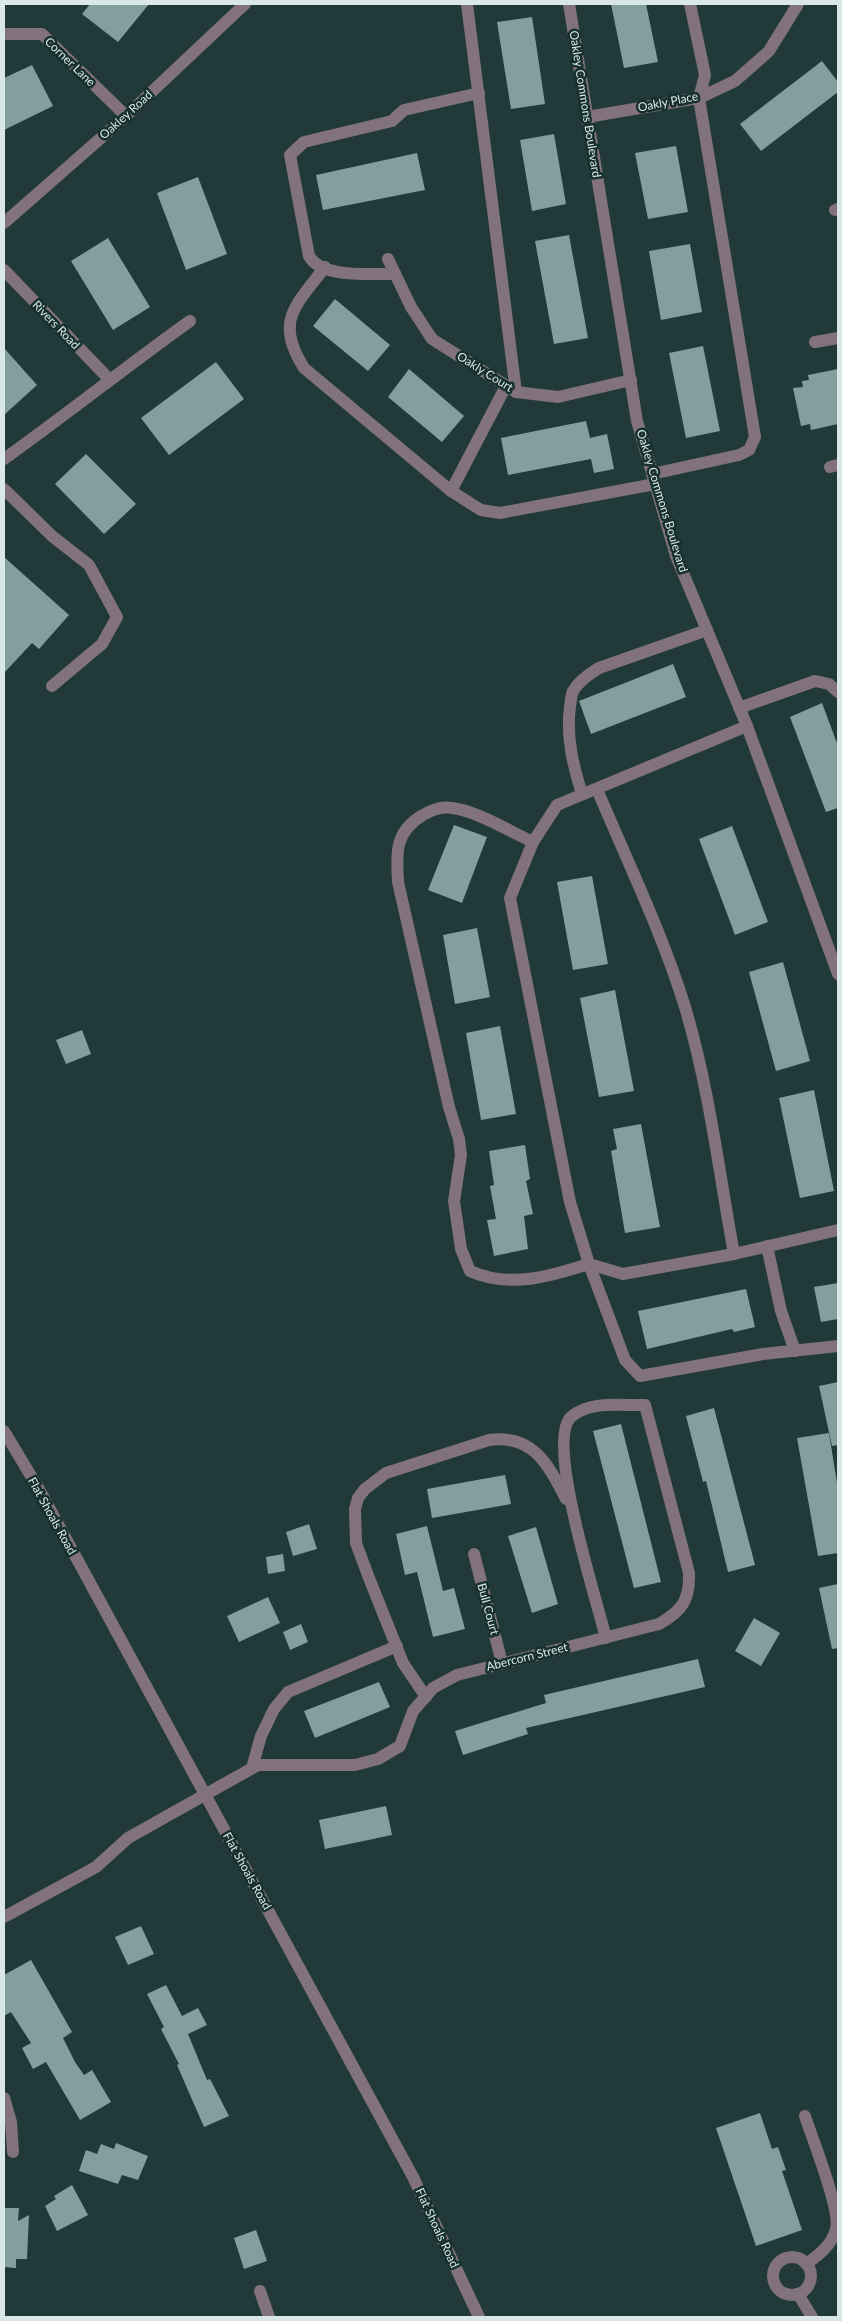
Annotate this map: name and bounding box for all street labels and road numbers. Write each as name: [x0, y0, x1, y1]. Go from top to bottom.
street label: Oakley Commons Boulevard: [566, 29, 605, 179]
street label: Corner Lane: [42, 34, 99, 89]
street label: Oakley Road: [96, 87, 155, 142]
street label: Oakly Place: [636, 88, 699, 115]
street label: Rivers Road: [29, 297, 83, 352]
street label: Oakly Court: [454, 348, 517, 395]
street label: Oakley Commons Boulevard: [634, 428, 691, 574]
street label: Flat Shoals Road: [25, 1474, 80, 1557]
street label: Bull Court: [474, 1581, 503, 1637]
street label: Abercorn Street: [485, 1639, 570, 1674]
street label: Flat Shoals Road: [220, 1829, 275, 1912]
street label: Flat Shoals Road: [412, 2185, 462, 2270]

